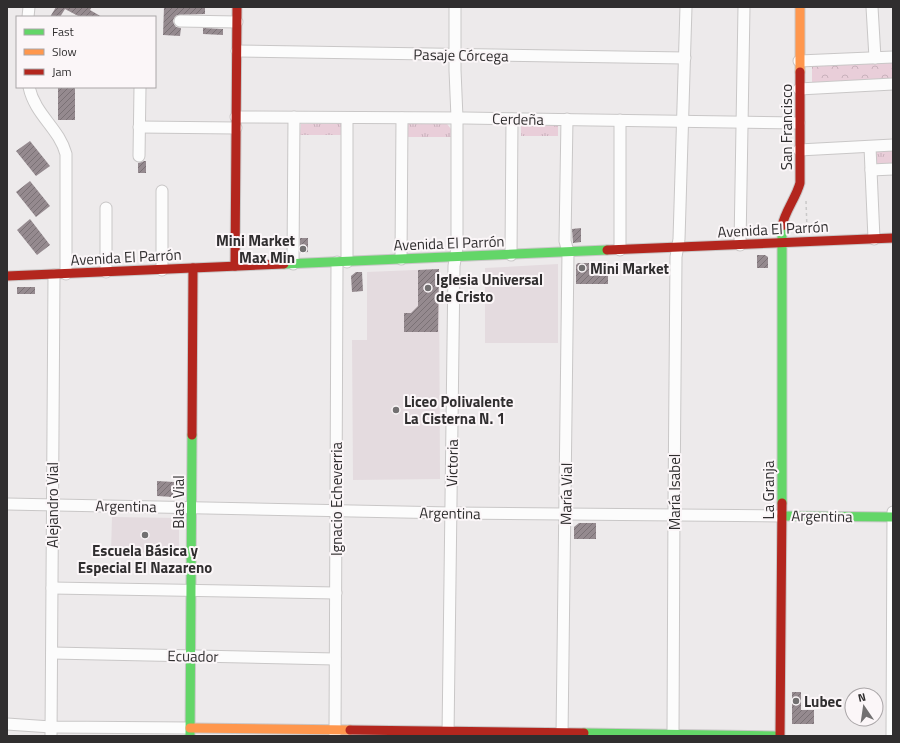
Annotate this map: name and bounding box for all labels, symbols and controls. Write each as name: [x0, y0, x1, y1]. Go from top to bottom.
legend: [16, 16, 156, 88]
text: Fast: [52, 22, 75, 41]
text: Slow: [52, 42, 77, 61]
street label: Pasaje Córcega: [413, 43, 509, 67]
text: Jam: [52, 62, 72, 81]
street label: San Francisco: [775, 84, 798, 170]
street label: Cerdeña: [492, 107, 545, 131]
street label: Avenida El Parrón: [717, 215, 829, 243]
place label: Mini Market Max Min: [216, 229, 296, 269]
street label: Avenida El Parrón: [393, 230, 505, 256]
street label: Avenida El Parrón: [70, 243, 182, 271]
marker: Mini Market Max Min: [298, 244, 308, 254]
place label: Mini Market: [590, 257, 670, 280]
marker: Mini Market: [577, 263, 587, 273]
place label: Iglesia Universal de Cristo: [436, 268, 543, 308]
marker: Iglesia Universal de Cristo: [423, 283, 433, 293]
place label: Liceo Polivalente La Cisterna N. 1: [404, 390, 514, 430]
marker: Liceo Polivalente La Cisterna N. 1: [391, 405, 401, 415]
street label: Victoria: [440, 438, 464, 487]
street label: Ignacio Echeverria: [325, 442, 348, 556]
street label: María Isabel: [663, 454, 686, 530]
street label: La Granja: [757, 460, 780, 519]
street label: Alejandro Vial: [41, 462, 64, 548]
street label: María Vial: [554, 463, 578, 525]
street label: Blas Vial: [167, 475, 190, 529]
street label: Argentina: [95, 494, 157, 518]
street label: Argentina: [419, 501, 481, 525]
street label: Argentina: [791, 504, 853, 528]
marker: Escuela Básica y Especial El Nazareno: [140, 530, 150, 540]
place label: Escuela Básica y Especial El Nazareno: [78, 539, 212, 579]
street label: Ecuador: [167, 644, 219, 668]
north arrow: [844, 687, 884, 727]
text: N: [856, 689, 867, 706]
place label: Lubec: [804, 690, 842, 713]
marker: Lubec: [791, 696, 801, 706]

